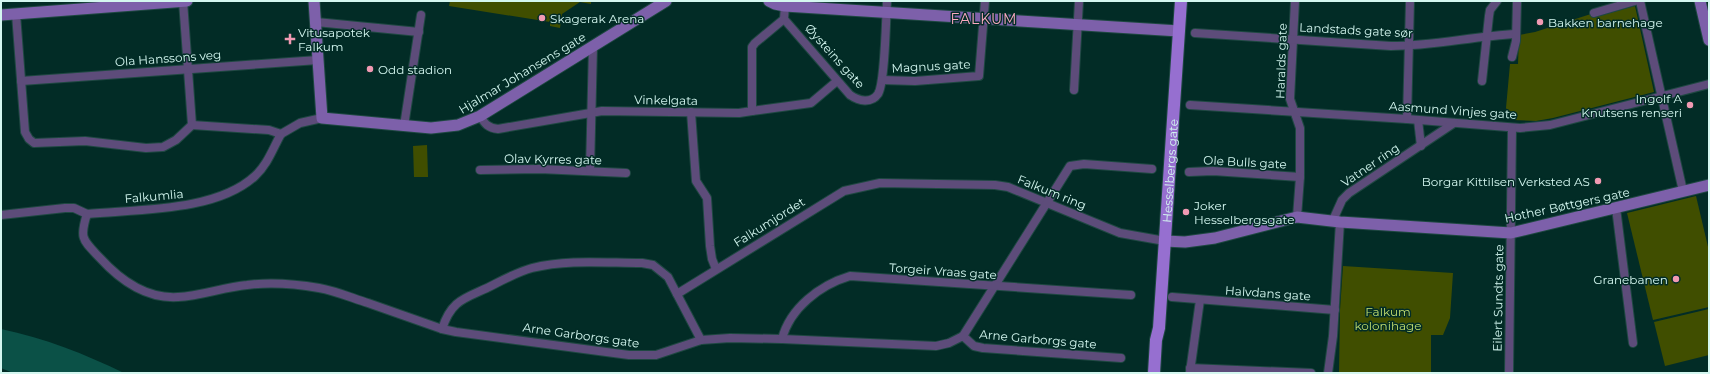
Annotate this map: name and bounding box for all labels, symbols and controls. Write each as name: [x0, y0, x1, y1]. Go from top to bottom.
district label: FALKUM: [951, 10, 1017, 28]
place label: Skagerak Arena: [550, 11, 644, 26]
marker: Skagerak Arena: [537, 13, 547, 23]
place label: Bakken barnehage: [1548, 15, 1663, 30]
marker: Bakken barnehage: [1535, 17, 1545, 27]
street label: Landstads gate sør: [1299, 20, 1413, 40]
street label: Øysteins gate: [802, 21, 868, 91]
street label: Haralds gate: [1272, 23, 1290, 99]
place label: Vitusapotek Falkum: [298, 25, 371, 54]
street label: Hjalmar Johansens gate: [456, 29, 588, 117]
marker: Vitusapotek Falkum: [285, 34, 295, 44]
street label: Ola Hanssons veg: [114, 47, 222, 69]
street label: Magnus gate: [891, 56, 971, 76]
place label: Odd stadion: [378, 62, 452, 77]
marker: Odd stadion: [365, 64, 375, 74]
place label: Ingolf A Knutsens renseri: [1581, 91, 1682, 120]
street label: Vinkelgata: [634, 92, 698, 108]
street label: Aasmund Vinjes gate: [1389, 98, 1517, 122]
marker: Ingolf A Knutsens renseri: [1685, 100, 1695, 110]
street label: Hesselbergs gate: [1159, 119, 1181, 223]
street label: Vatner ring: [1338, 140, 1402, 190]
street label: Olav Kyrres gate: [504, 151, 602, 167]
street label: Ole Bulls gate: [1203, 152, 1287, 172]
street label: Falkum ring: [1015, 171, 1089, 213]
place label: Borgar Kittilsen Verksted AS: [1422, 174, 1590, 189]
marker: Borgar Kittilsen Verksted AS: [1593, 176, 1603, 186]
street label: Hother Bøttgers gate: [1503, 184, 1631, 226]
street label: Falkumlia: [124, 186, 184, 206]
street label: Falkumjordet: [731, 194, 808, 250]
place label: Joker Hesselbergsgate: [1193, 198, 1295, 227]
marker: Joker Hesselbergsgate: [1181, 207, 1191, 217]
street label: Eilert Sundts gate: [1490, 244, 1506, 352]
street label: Torgeir Vraas gate: [889, 260, 997, 282]
place label: Granebanen: [1593, 272, 1668, 287]
marker: Granebanen: [1671, 274, 1681, 284]
street label: Halvdans gate: [1225, 283, 1311, 303]
park label: Falkum kolonihage: [1354, 304, 1422, 333]
street label: Arne Garborgs gate: [522, 319, 640, 351]
street label: Arne Garborgs gate: [979, 326, 1097, 352]

